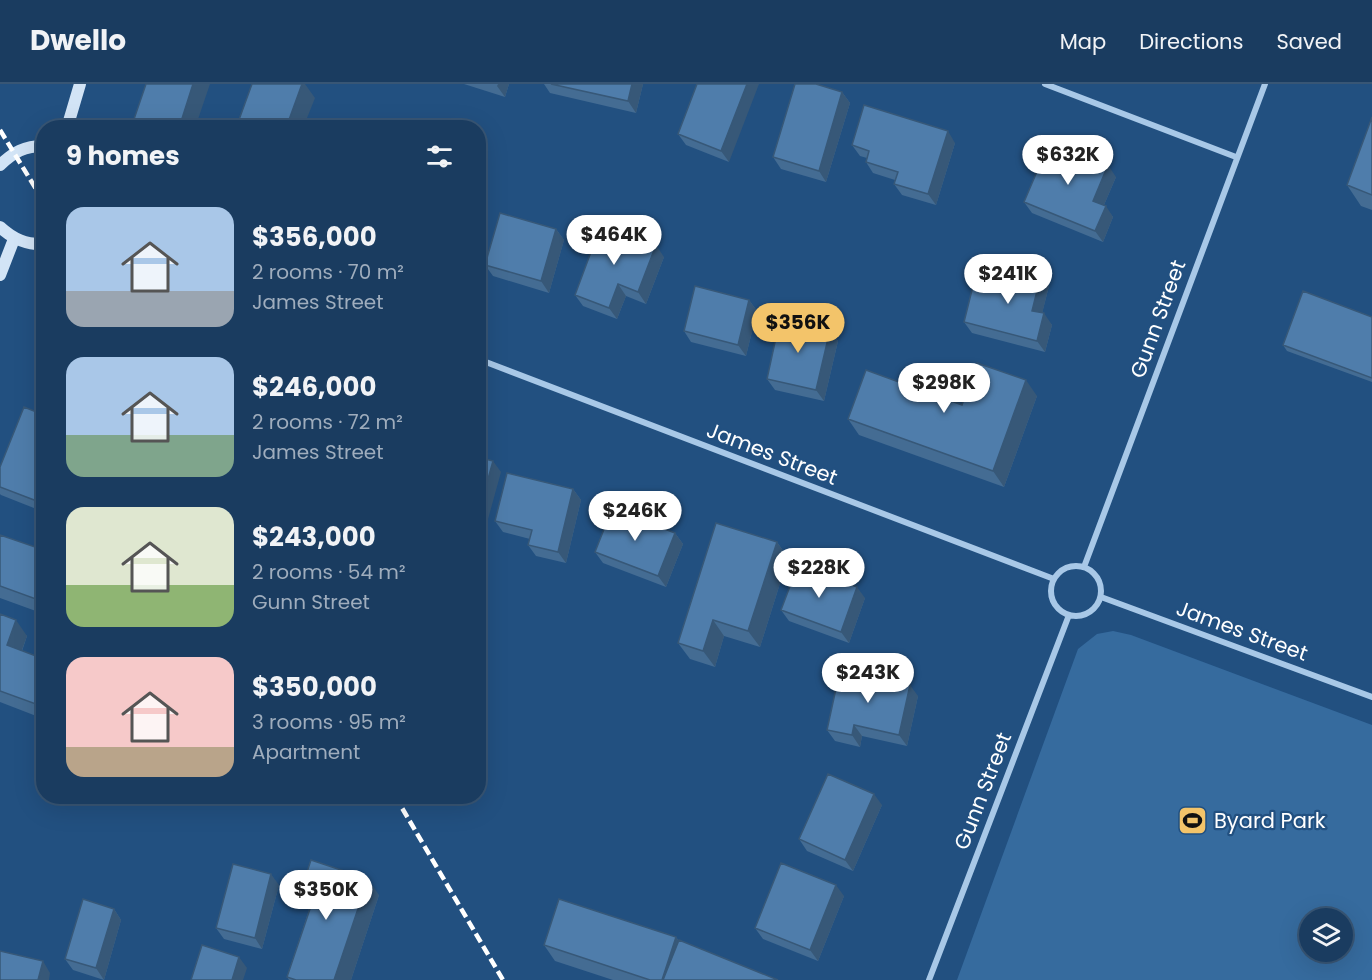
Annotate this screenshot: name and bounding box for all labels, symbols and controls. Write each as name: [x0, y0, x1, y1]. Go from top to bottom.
text: Dwello: [30, 21, 126, 60]
text: Map: [1060, 27, 1106, 56]
text: Directions: [1139, 27, 1243, 56]
text: Saved: [1276, 27, 1342, 56]
pin: $632K: [1026, 135, 1110, 186]
text: 9 homes: [66, 138, 180, 174]
icon: filters: [423, 140, 456, 173]
text: $632K: [1036, 140, 1100, 168]
pin: $464K: [572, 215, 656, 266]
text: $356,000: [252, 219, 377, 255]
text: $464K: [581, 220, 647, 248]
icon: home: [114, 231, 186, 303]
pin: $241K: [966, 254, 1050, 305]
street label: Gunn Street: [1123, 256, 1192, 382]
text: 2 rooms · 70 m²: [252, 258, 404, 286]
text: $241K: [978, 259, 1038, 287]
text: James Street: [252, 288, 383, 316]
pin: $356K: [756, 303, 840, 354]
text: $356K: [766, 308, 830, 336]
pin: $298K: [902, 363, 986, 414]
text: $298K: [912, 368, 976, 396]
text: $246,000: [252, 369, 376, 405]
icon: home: [114, 381, 186, 453]
text: 2 rooms · 72 m²: [252, 408, 403, 436]
street label: James Street: [703, 415, 842, 492]
text: James Street: [252, 438, 383, 466]
pin: $246K: [593, 491, 677, 542]
text: $246K: [603, 496, 667, 524]
text: $243,000: [252, 519, 376, 555]
icon: home: [114, 531, 186, 603]
pin: $228K: [777, 548, 861, 599]
text: $228K: [788, 553, 850, 581]
text: 2 rooms · 54 m²: [252, 558, 406, 586]
text: Gunn Street: [252, 588, 370, 616]
street label: James Street: [1172, 593, 1312, 668]
pin: $243K: [826, 653, 910, 704]
text: $243K: [836, 658, 900, 686]
text: $350,000: [252, 669, 377, 705]
icon: home: [114, 681, 186, 753]
text: 3 rooms · 95 m²: [252, 708, 406, 736]
street label: Gunn Street: [947, 728, 1018, 854]
text: Apartment: [252, 738, 360, 766]
sports icon: Byard Park: [1177, 805, 1209, 837]
place label: Byard Park: [1214, 806, 1326, 835]
pin: $350K: [284, 870, 368, 921]
text: $350K: [293, 875, 359, 903]
map controls: [1299, 908, 1353, 962]
button: layers: [1299, 908, 1353, 962]

